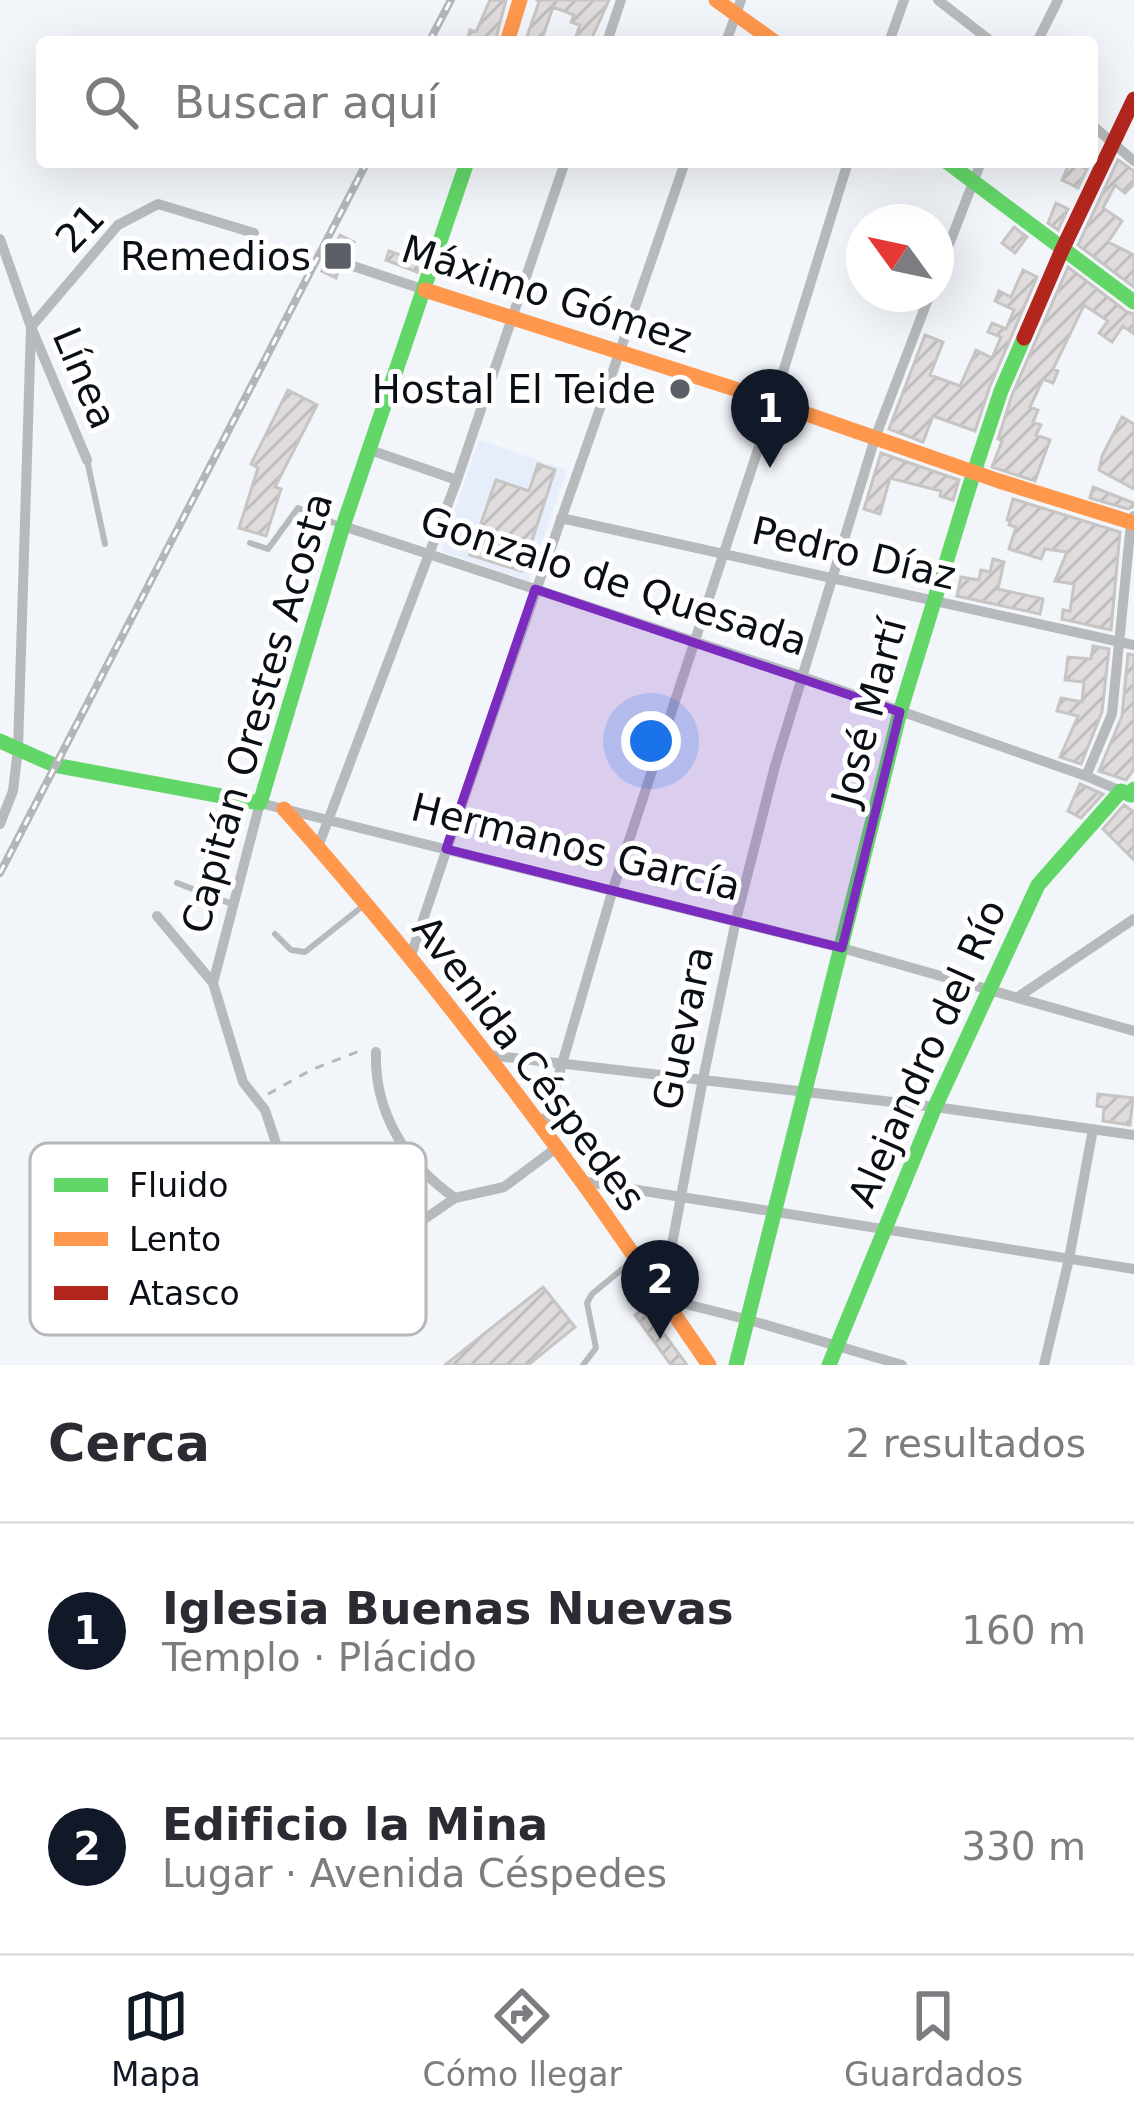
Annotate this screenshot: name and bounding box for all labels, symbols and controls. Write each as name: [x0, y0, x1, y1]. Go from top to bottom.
search box: [36, 36, 1098, 168]
icon: search: [78, 69, 144, 135]
text: Buscar aquí: [174, 76, 439, 129]
street label: 21: [47, 195, 113, 261]
north arrow: [846, 204, 954, 312]
street label: Máximo Gómez: [396, 226, 698, 362]
place label: Remedios: [120, 234, 311, 279]
marker: Remedios: [322, 240, 354, 272]
street label: Línea: [44, 321, 126, 435]
place label: Hostal El Teide: [371, 367, 656, 412]
pin: 1: [731, 369, 809, 468]
marker: Hostal El Teide: [667, 376, 693, 402]
street label: Capitán Orestes Acosta: [173, 488, 341, 938]
street label: Gonzalo de Quesada: [415, 497, 813, 665]
street label: Pedro Díaz: [748, 508, 960, 598]
street label: José Martí: [822, 612, 916, 813]
your location: [621, 711, 681, 771]
street label: Hermanos García: [407, 784, 745, 910]
street label: Alejandro del Río: [839, 893, 1015, 1213]
street label: Avenida Céspedes: [403, 907, 655, 1219]
street label: Guevara: [644, 942, 722, 1114]
legend: [30, 1143, 426, 1335]
text: Fluido: [129, 1166, 228, 1205]
text: Lento: [129, 1220, 221, 1259]
pin: 2: [621, 1240, 699, 1339]
text: Atasco: [129, 1274, 240, 1313]
text: Cerca: [48, 1414, 210, 1473]
text: 2 resultados: [846, 1421, 1086, 1466]
text: Iglesia Buenas Nuevas: [162, 1582, 734, 1635]
text: 1: [73, 1608, 101, 1653]
text: 160 m: [961, 1608, 1086, 1653]
text: Templo · Plácido: [162, 1635, 477, 1680]
text: Edificio la Mina: [162, 1798, 548, 1851]
text: 2: [73, 1824, 101, 1869]
text: 330 m: [961, 1824, 1086, 1869]
text: Lugar · Avenida Céspedes: [162, 1851, 667, 1896]
tab: Mapa: [111, 1983, 201, 2094]
tab: Cómo llegar: [423, 1983, 622, 2094]
tab: Guardados: [844, 1983, 1023, 2094]

